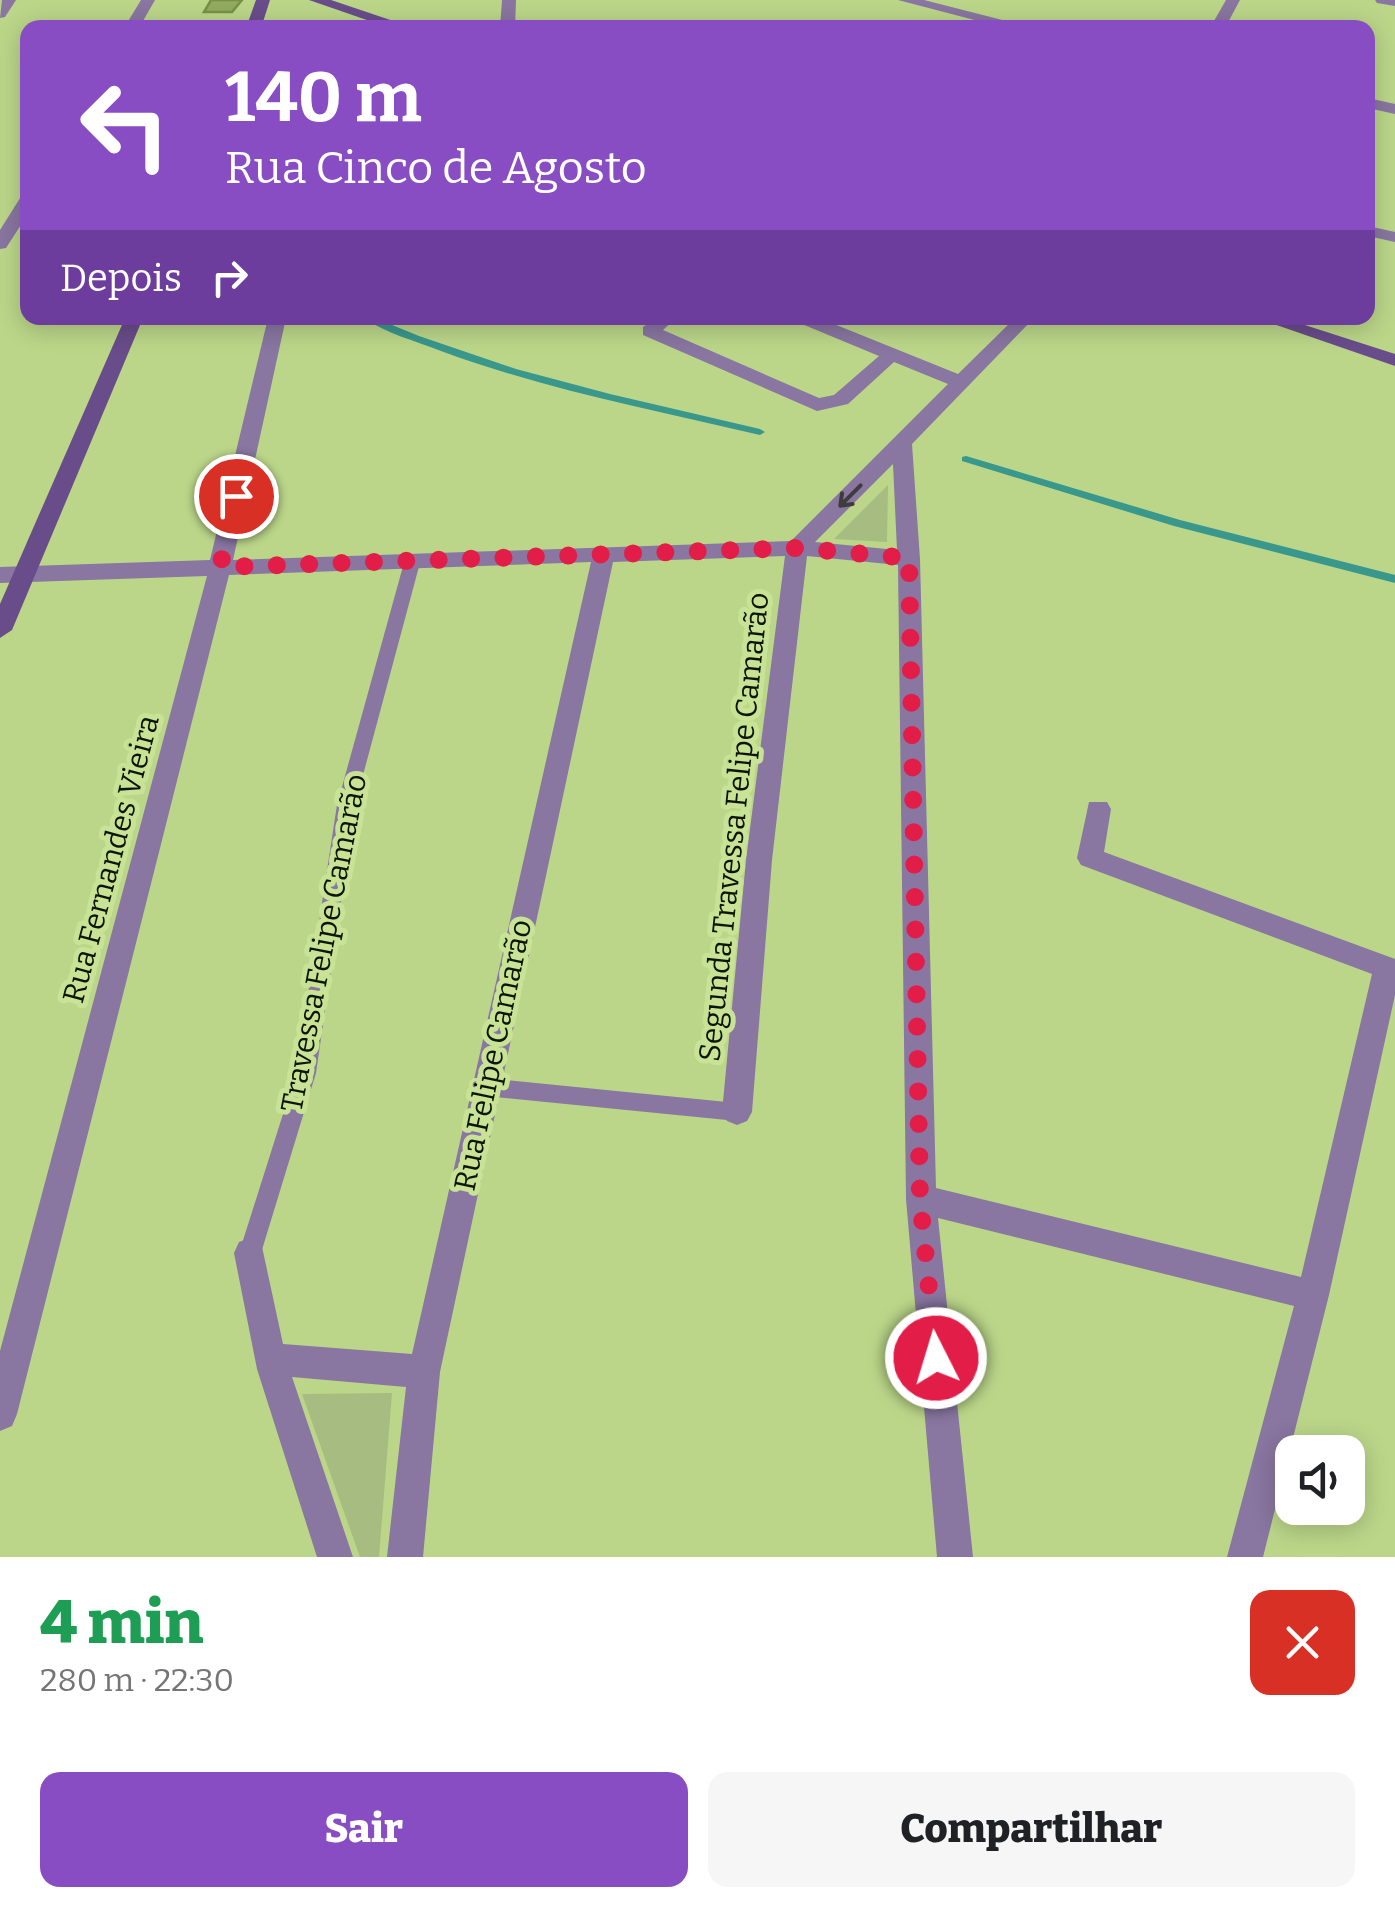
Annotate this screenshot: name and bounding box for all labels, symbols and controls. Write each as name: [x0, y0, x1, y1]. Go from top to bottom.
text: 140 m: [225, 56, 422, 140]
icon: left: [60, 60, 190, 190]
text: Rua Cinco de Agosto: [225, 141, 647, 195]
icon: right: [202, 250, 257, 305]
text: Depois: [60, 255, 182, 301]
pin: [194, 454, 279, 539]
icon: arrive: [209, 469, 264, 524]
one-way arrow: [838, 484, 862, 508]
street label: Segunda Travessa Felipe Camarão: [691, 591, 777, 1063]
street label: Rua Fernandes Vieira: [55, 711, 167, 1007]
street label: Travessa Felipe Camarão: [274, 771, 374, 1115]
street label: Rua Felipe Camarão: [447, 916, 539, 1194]
position arrow: [884, 1306, 988, 1410]
map controls: [1275, 1435, 1365, 1525]
button: sound: [1275, 1435, 1365, 1525]
text: 4 min: [40, 1587, 203, 1659]
button: close: [1250, 1590, 1355, 1695]
text: 280 m · 22:30: [40, 1661, 234, 1699]
button: Sair: [40, 1772, 688, 1887]
button: Compartilhar: [708, 1772, 1355, 1887]

